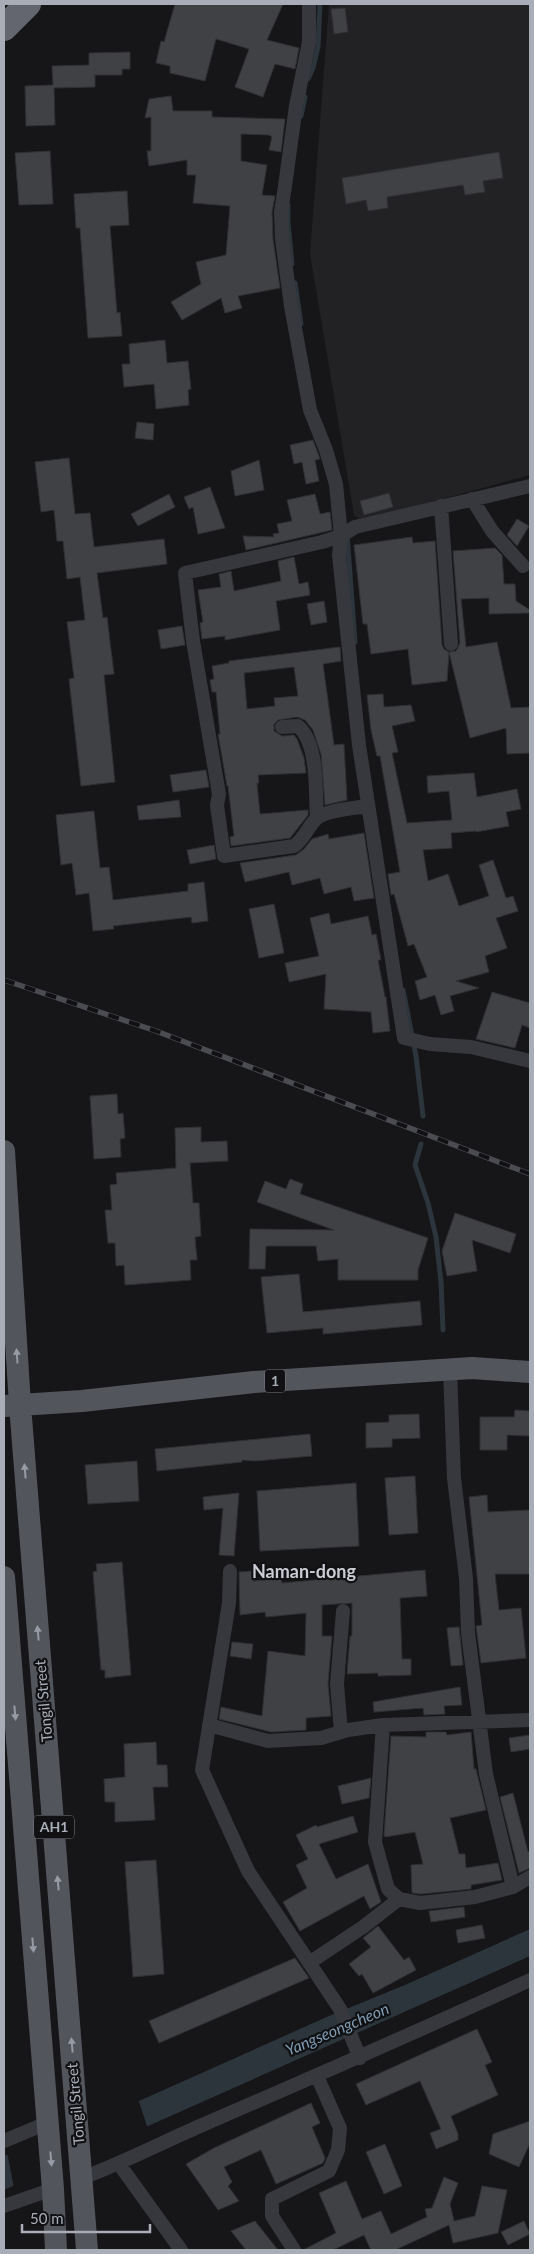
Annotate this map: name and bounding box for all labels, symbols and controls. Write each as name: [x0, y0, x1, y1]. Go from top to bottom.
one-way arrow: [12, 1348, 20, 1364]
road number: 1: [265, 1370, 285, 1392]
one-way arrow: [21, 1463, 29, 1479]
district label: Naman-dong: [252, 1560, 357, 1582]
one-way arrow: [34, 1625, 42, 1641]
street label: Tongil Street: [30, 1659, 56, 1743]
one-way arrow: [11, 1705, 19, 1721]
road number: AH1: [34, 1815, 74, 1838]
one-way arrow: [54, 1874, 62, 1890]
one-way arrow: [29, 1937, 37, 1953]
water label: Yangseongcheon: [282, 1998, 391, 2059]
one-way arrow: [67, 2036, 75, 2052]
street label: Tongil Street: [62, 2062, 88, 2146]
one-way arrow: [47, 2151, 55, 2167]
scale bar: [22, 2202, 150, 2234]
text: 50 m: [30, 2209, 64, 2227]

